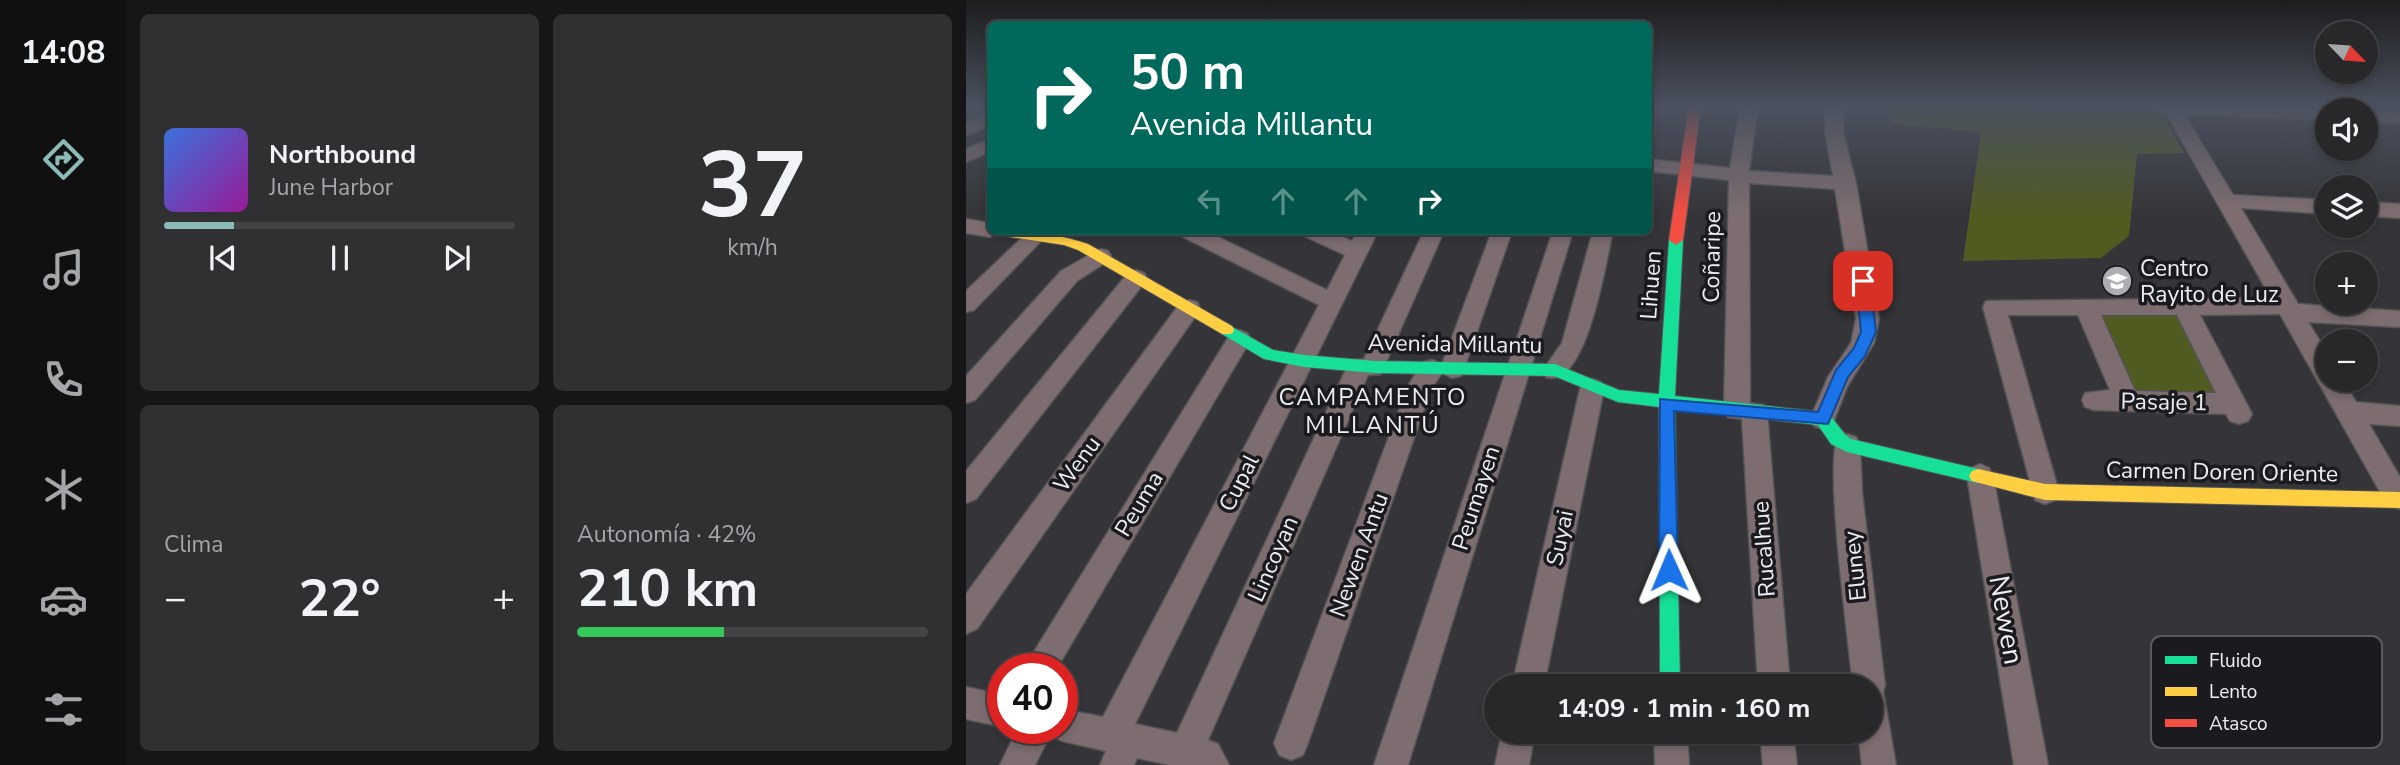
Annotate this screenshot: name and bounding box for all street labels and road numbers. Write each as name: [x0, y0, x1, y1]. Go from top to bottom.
street label: Coñaripe: [1696, 211, 1728, 303]
street label: Lihuen: [1633, 249, 1669, 321]
street label: Avenida Millantu: [1367, 327, 1543, 361]
street label: Pasaje 1: [2120, 386, 2208, 418]
street label: Wenu: [1046, 430, 1108, 498]
street label: Peumayen: [1445, 442, 1507, 554]
street label: Cupal: [1211, 449, 1267, 517]
street label: Carmen Doren Oriente: [2106, 454, 2338, 490]
street label: Peuma: [1107, 466, 1171, 542]
street label: Newen Antu: [1322, 488, 1396, 622]
street label: Rucalhue: [1745, 500, 1783, 598]
street label: Suyai: [1539, 507, 1581, 569]
street label: Lincoyan: [1240, 511, 1306, 607]
street label: Eluney: [1836, 529, 1874, 602]
street label: Newen: [1980, 573, 2032, 667]

